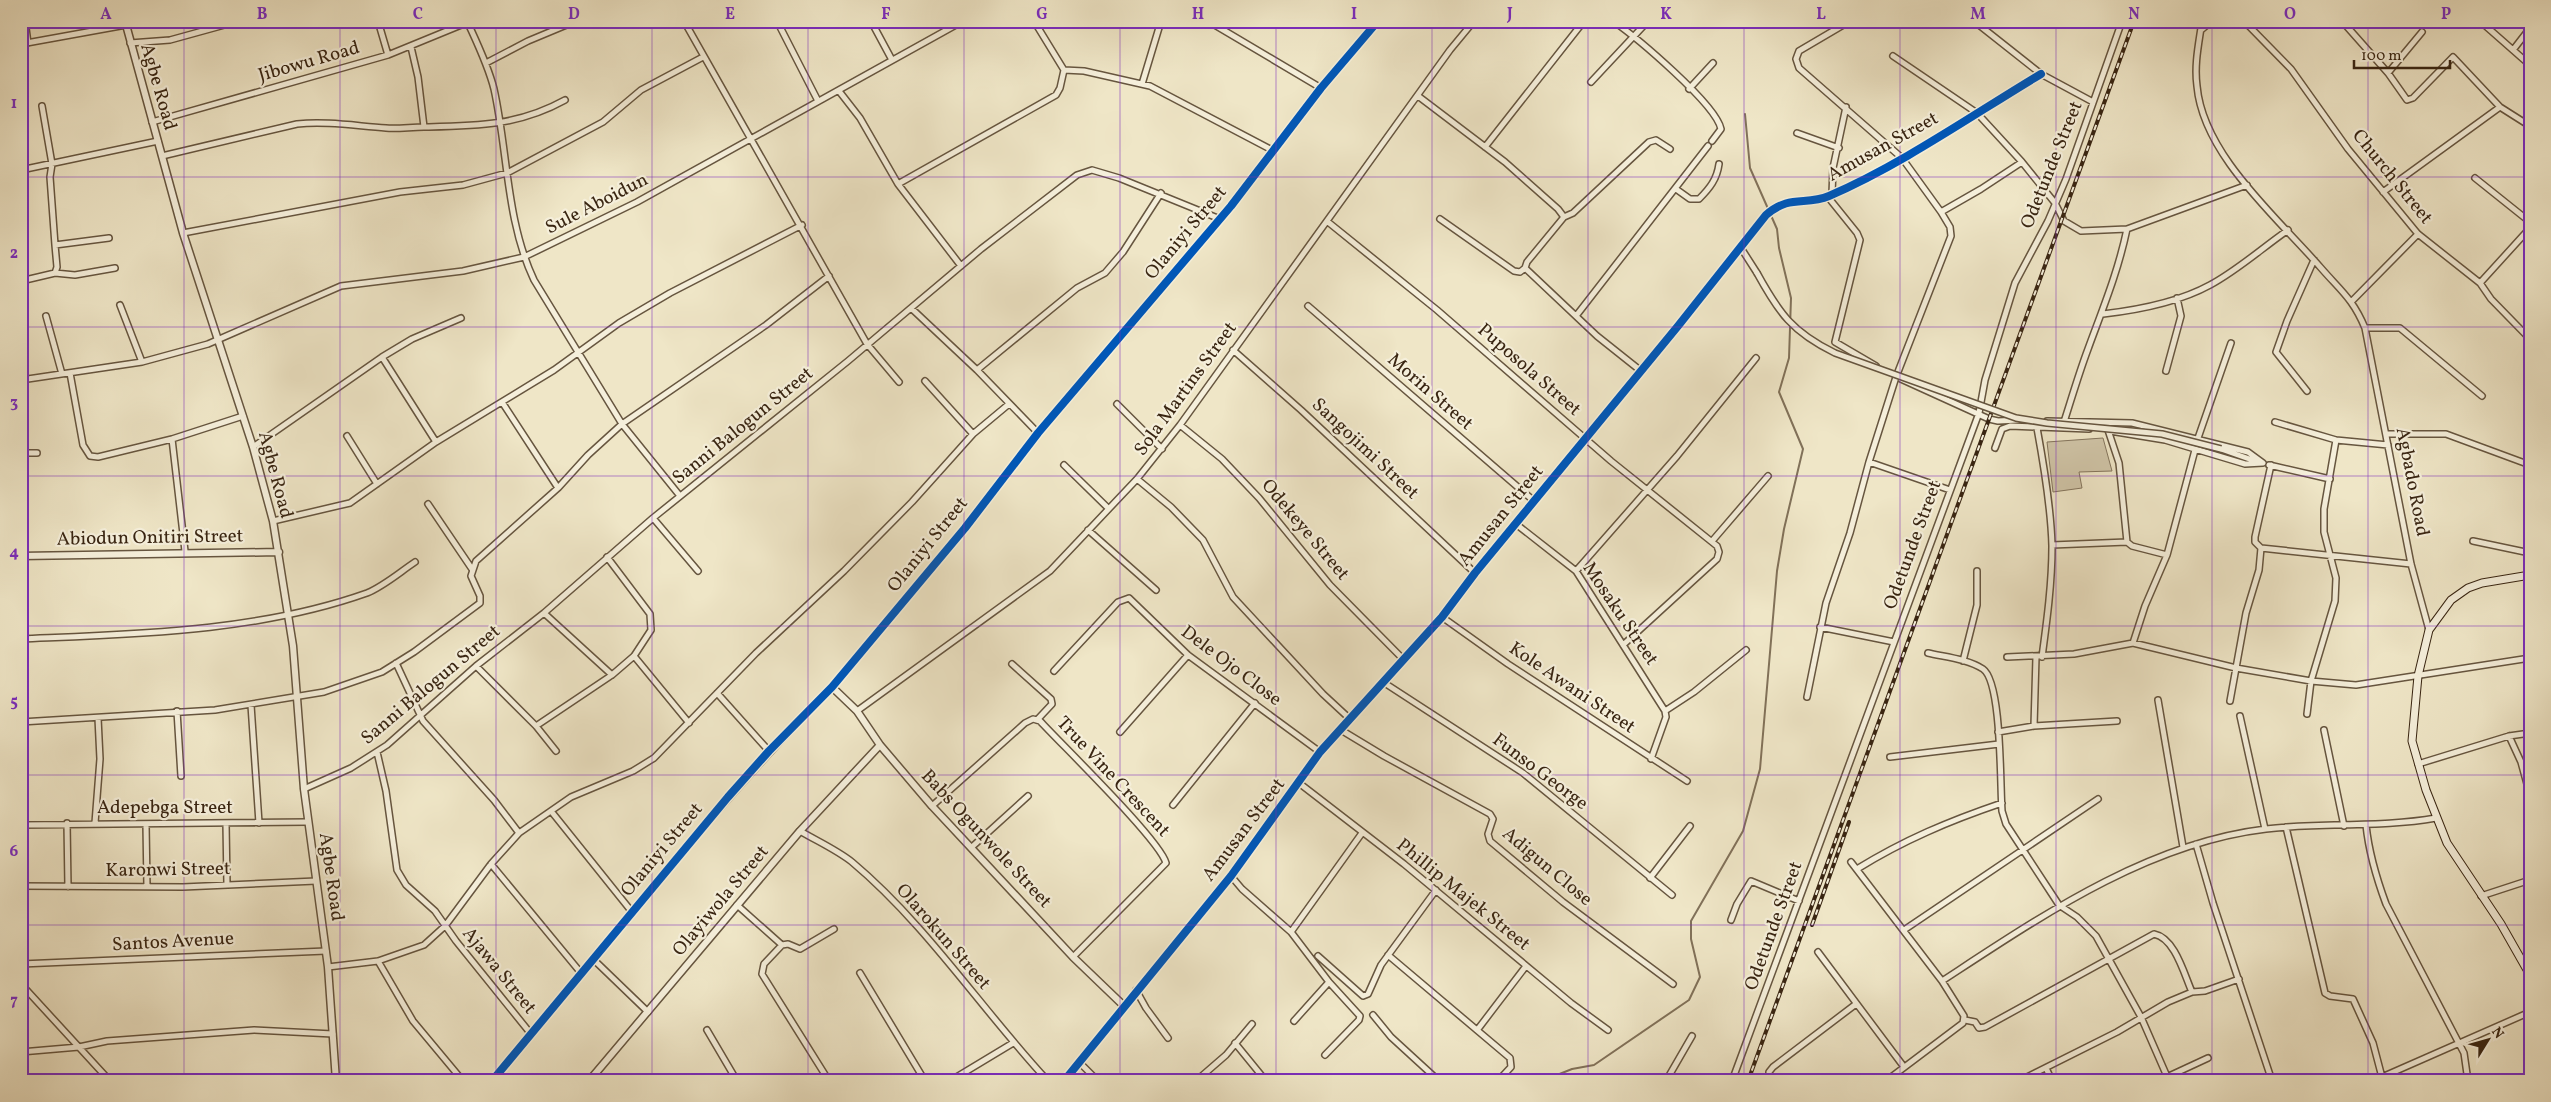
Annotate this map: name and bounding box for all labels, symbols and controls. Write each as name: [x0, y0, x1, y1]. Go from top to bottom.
text: A: [100, 4, 112, 26]
text: B: [257, 4, 268, 26]
text: C: [413, 4, 423, 26]
text: D: [568, 4, 580, 26]
text: E: [725, 4, 735, 26]
text: F: [881, 4, 891, 26]
text: G: [1036, 4, 1048, 26]
text: H: [1192, 4, 1204, 26]
text: I: [1351, 4, 1357, 26]
text: J: [1506, 4, 1513, 26]
text: K: [1660, 4, 1672, 26]
text: L: [1816, 4, 1826, 26]
text: M: [1970, 4, 1986, 26]
text: N: [2128, 4, 2140, 26]
text: O: [2284, 4, 2296, 26]
text: P: [2441, 4, 2451, 26]
street label: Jibowu Road: [255, 35, 363, 89]
scale bar: [2354, 38, 2450, 70]
street label: Agbe Road: [133, 41, 183, 133]
text: 100 m: [2361, 46, 2401, 67]
text: 1: [11, 93, 17, 115]
street label: Odetunde Street: [2015, 97, 2090, 233]
street label: Amusan Street: [1823, 106, 1944, 188]
street label: Church Street: [2346, 124, 2439, 230]
street label: Sule Aboidun: [541, 167, 653, 241]
street label: Olaniyi Street: [1139, 180, 1233, 286]
text: 2: [10, 243, 18, 265]
street label: Sola Martins Street: [1128, 316, 1244, 461]
street label: Puposola Street: [1472, 318, 1587, 423]
street label: Morin Street: [1381, 347, 1479, 437]
street label: Sanni Balogun Street: [667, 361, 819, 491]
text: 3: [10, 392, 18, 414]
street label: Sangojimi Street: [1306, 392, 1425, 506]
street label: Agbado Road: [2389, 425, 2435, 539]
street label: Agbe Road: [251, 429, 299, 521]
street label: Amusan Street: [1452, 460, 1550, 572]
street label: Odekeye Street: [1255, 474, 1355, 587]
street label: Odetunde Street: [1878, 477, 1949, 613]
street label: Olaniyi Street: [881, 492, 975, 598]
street label: Abiodun Onitiri Street: [56, 523, 244, 553]
text: 4: [9, 542, 19, 564]
street label: Mosaku Street: [1576, 557, 1664, 671]
street label: Sanni Balogun Street: [356, 619, 506, 751]
street label: Dele Ojo Close: [1175, 620, 1287, 712]
street label: Kole Awani Street: [1504, 636, 1641, 740]
text: 5: [10, 691, 18, 713]
street label: True Vine Crescent: [1050, 711, 1176, 843]
street label: Funso George: [1487, 727, 1593, 817]
street label: Babs Ogunwole Street: [915, 764, 1058, 914]
street label: Amusan Street: [1196, 773, 1292, 887]
street label: Adepebga Street: [97, 795, 233, 821]
street label: Olaniyi Street: [615, 797, 709, 903]
street label: Adigun Close: [1496, 822, 1598, 912]
street label: Agbe Road: [312, 831, 350, 923]
street label: Phillip Majek Street: [1391, 833, 1536, 957]
street label: Olayiwola Street: [667, 840, 775, 962]
text: 6: [10, 841, 19, 863]
street label: Karonwi Street: [105, 856, 231, 884]
street label: Odetunde Street: [1739, 858, 1810, 994]
street label: Olarokun Street: [890, 878, 997, 996]
street label: Ajawa Street: [456, 922, 542, 1020]
street label: Santos Avenue: [111, 926, 235, 958]
text: 7: [10, 990, 18, 1012]
north arrow: [2464, 1014, 2514, 1064]
text: N: [2487, 1023, 2508, 1043]

